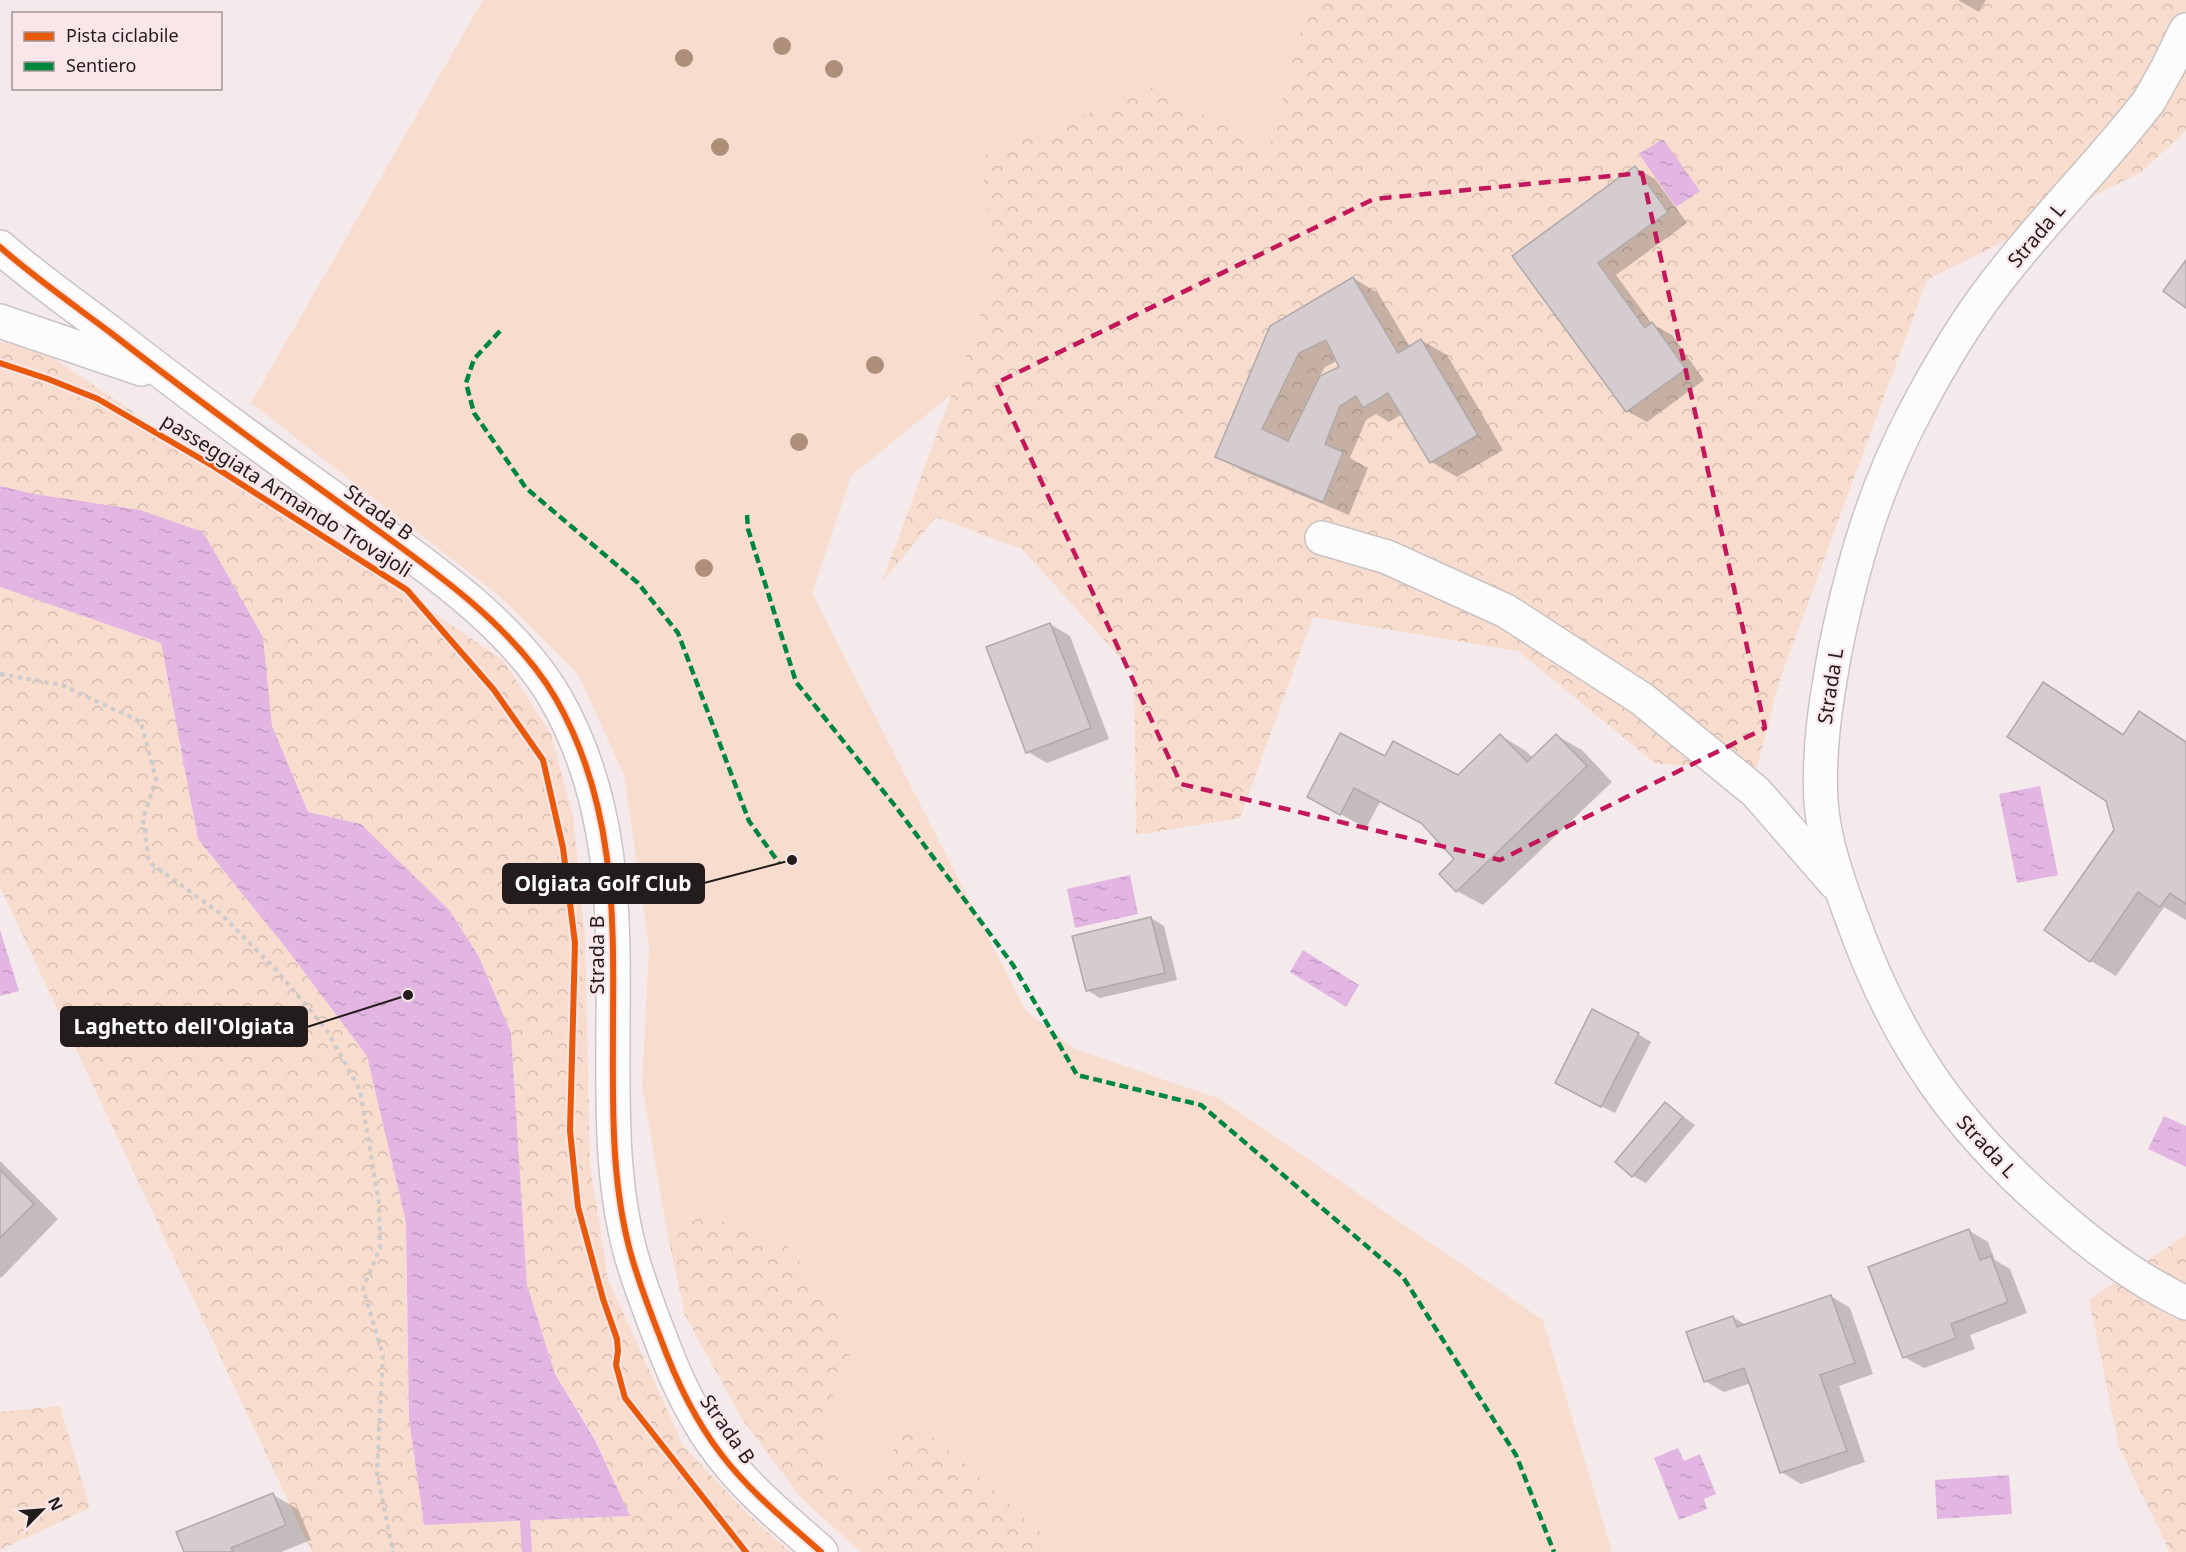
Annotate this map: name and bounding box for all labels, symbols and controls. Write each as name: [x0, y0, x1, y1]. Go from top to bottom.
legend: [12, 12, 222, 90]
text: Pista ciclabile: [66, 23, 179, 47]
text: Sentiero: [66, 53, 136, 77]
street label: Strada L: [2001, 197, 2071, 273]
street label: passeggiata Armando Trovajoli: [157, 407, 417, 583]
street label: Strada B: [339, 478, 419, 546]
street label: Strada L: [1811, 646, 1849, 726]
callout: Olgiata Golf Club: [503, 864, 704, 903]
text: Olgiata Golf Club: [515, 869, 692, 897]
street label: Strada B: [583, 916, 610, 995]
callout: Laghetto dell'Olgiata: [61, 1007, 307, 1046]
text: Laghetto dell'Olgiata: [73, 1012, 295, 1040]
street label: Strada L: [1951, 1109, 2023, 1183]
street label: Strada B: [694, 1389, 762, 1469]
north arrow: [12, 1480, 72, 1540]
text: N: [43, 1493, 68, 1514]

